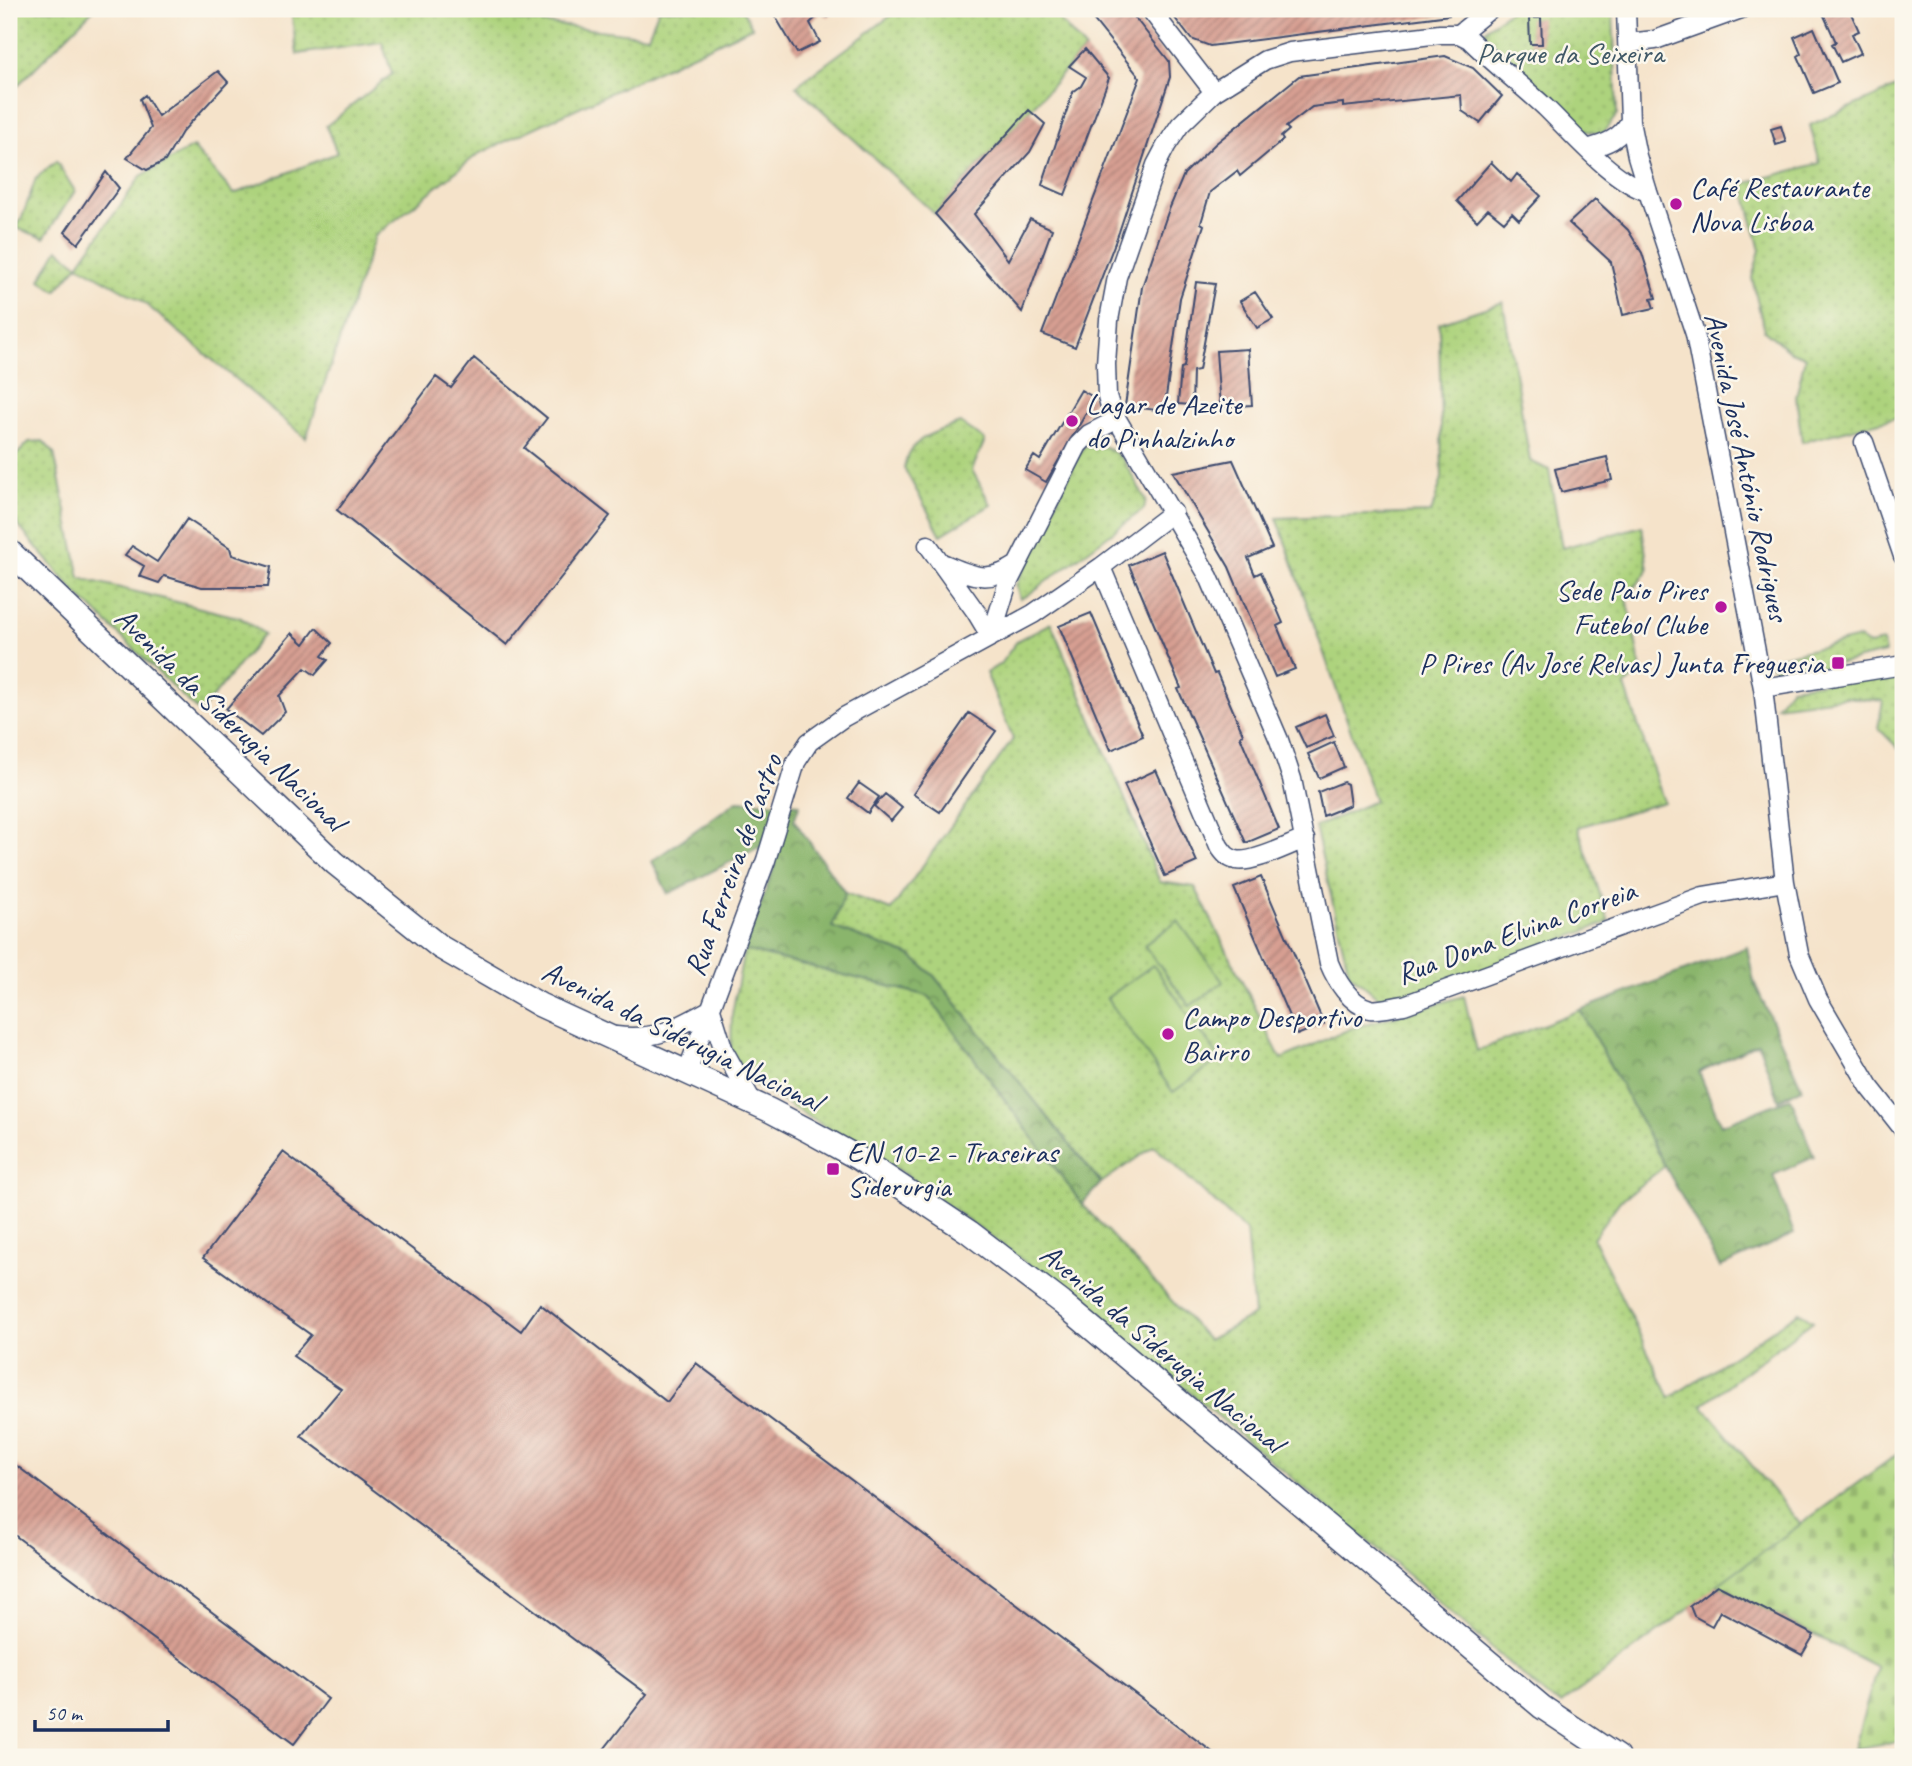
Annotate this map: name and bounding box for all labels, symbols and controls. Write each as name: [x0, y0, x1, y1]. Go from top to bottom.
park label: Parque da Seixeira: [1477, 34, 1666, 72]
place label: Café Restaurante Nova Lisboa: [1690, 168, 1871, 240]
marker: Café Restaurante Nova Lisboa: [1668, 196, 1684, 212]
street label: Avenida José António Rodrigues: [1696, 310, 1799, 627]
place label: Lagar de Azeite do Pinhalzinho: [1086, 385, 1244, 457]
marker: Lagar de Azeite do Pinhalzinho: [1064, 413, 1080, 429]
place label: Sede Paio Pires Futebol Clube: [1556, 571, 1710, 643]
street label: Avenida da Siderugia Nacional: [107, 599, 357, 842]
marker: Sede Paio Pires Futebol Clube: [1713, 599, 1729, 615]
place label: P Pires (Av José Relvas) Junta Freguesia: [1419, 644, 1826, 682]
marker: P Pires (Av José Relvas) Junta Freguesia: [1830, 655, 1846, 671]
street label: Rua Ferreira de Castro: [675, 748, 791, 981]
street label: Rua Dona Elvina Correia: [1391, 870, 1643, 993]
street label: Avenida da Siderugia Nacional: [536, 952, 832, 1122]
place label: Campo Desportivo Bairro: [1182, 998, 1363, 1070]
marker: Campo Desportivo Bairro: [1160, 1026, 1176, 1042]
place label: EN 10-2 - Traseiras Siderurgia: [847, 1133, 1060, 1205]
marker: EN 10-2 - Traseiras Siderurgia: [825, 1161, 841, 1177]
street label: Avenida da Siderugia Nacional: [1033, 1235, 1295, 1464]
scale bar: [35, 1689, 168, 1733]
text: 50 m: [46, 1700, 84, 1726]

